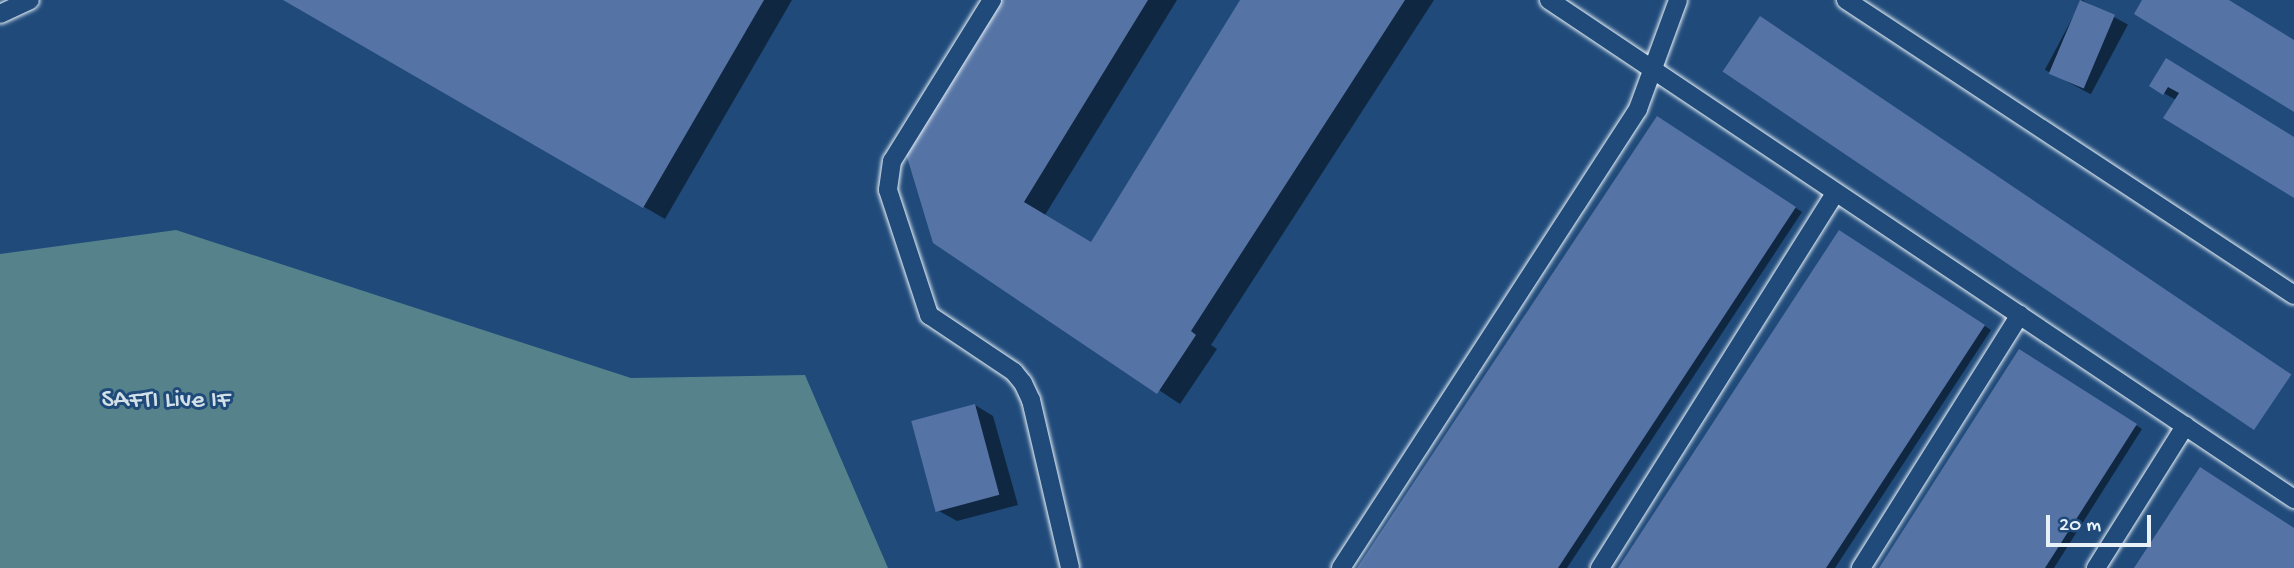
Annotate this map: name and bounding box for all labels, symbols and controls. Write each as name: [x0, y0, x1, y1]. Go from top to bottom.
park label: SAFTI Live IF: [102, 386, 230, 418]
scale bar: [2049, 502, 2154, 546]
text: 20 m: [2059, 514, 2101, 539]

